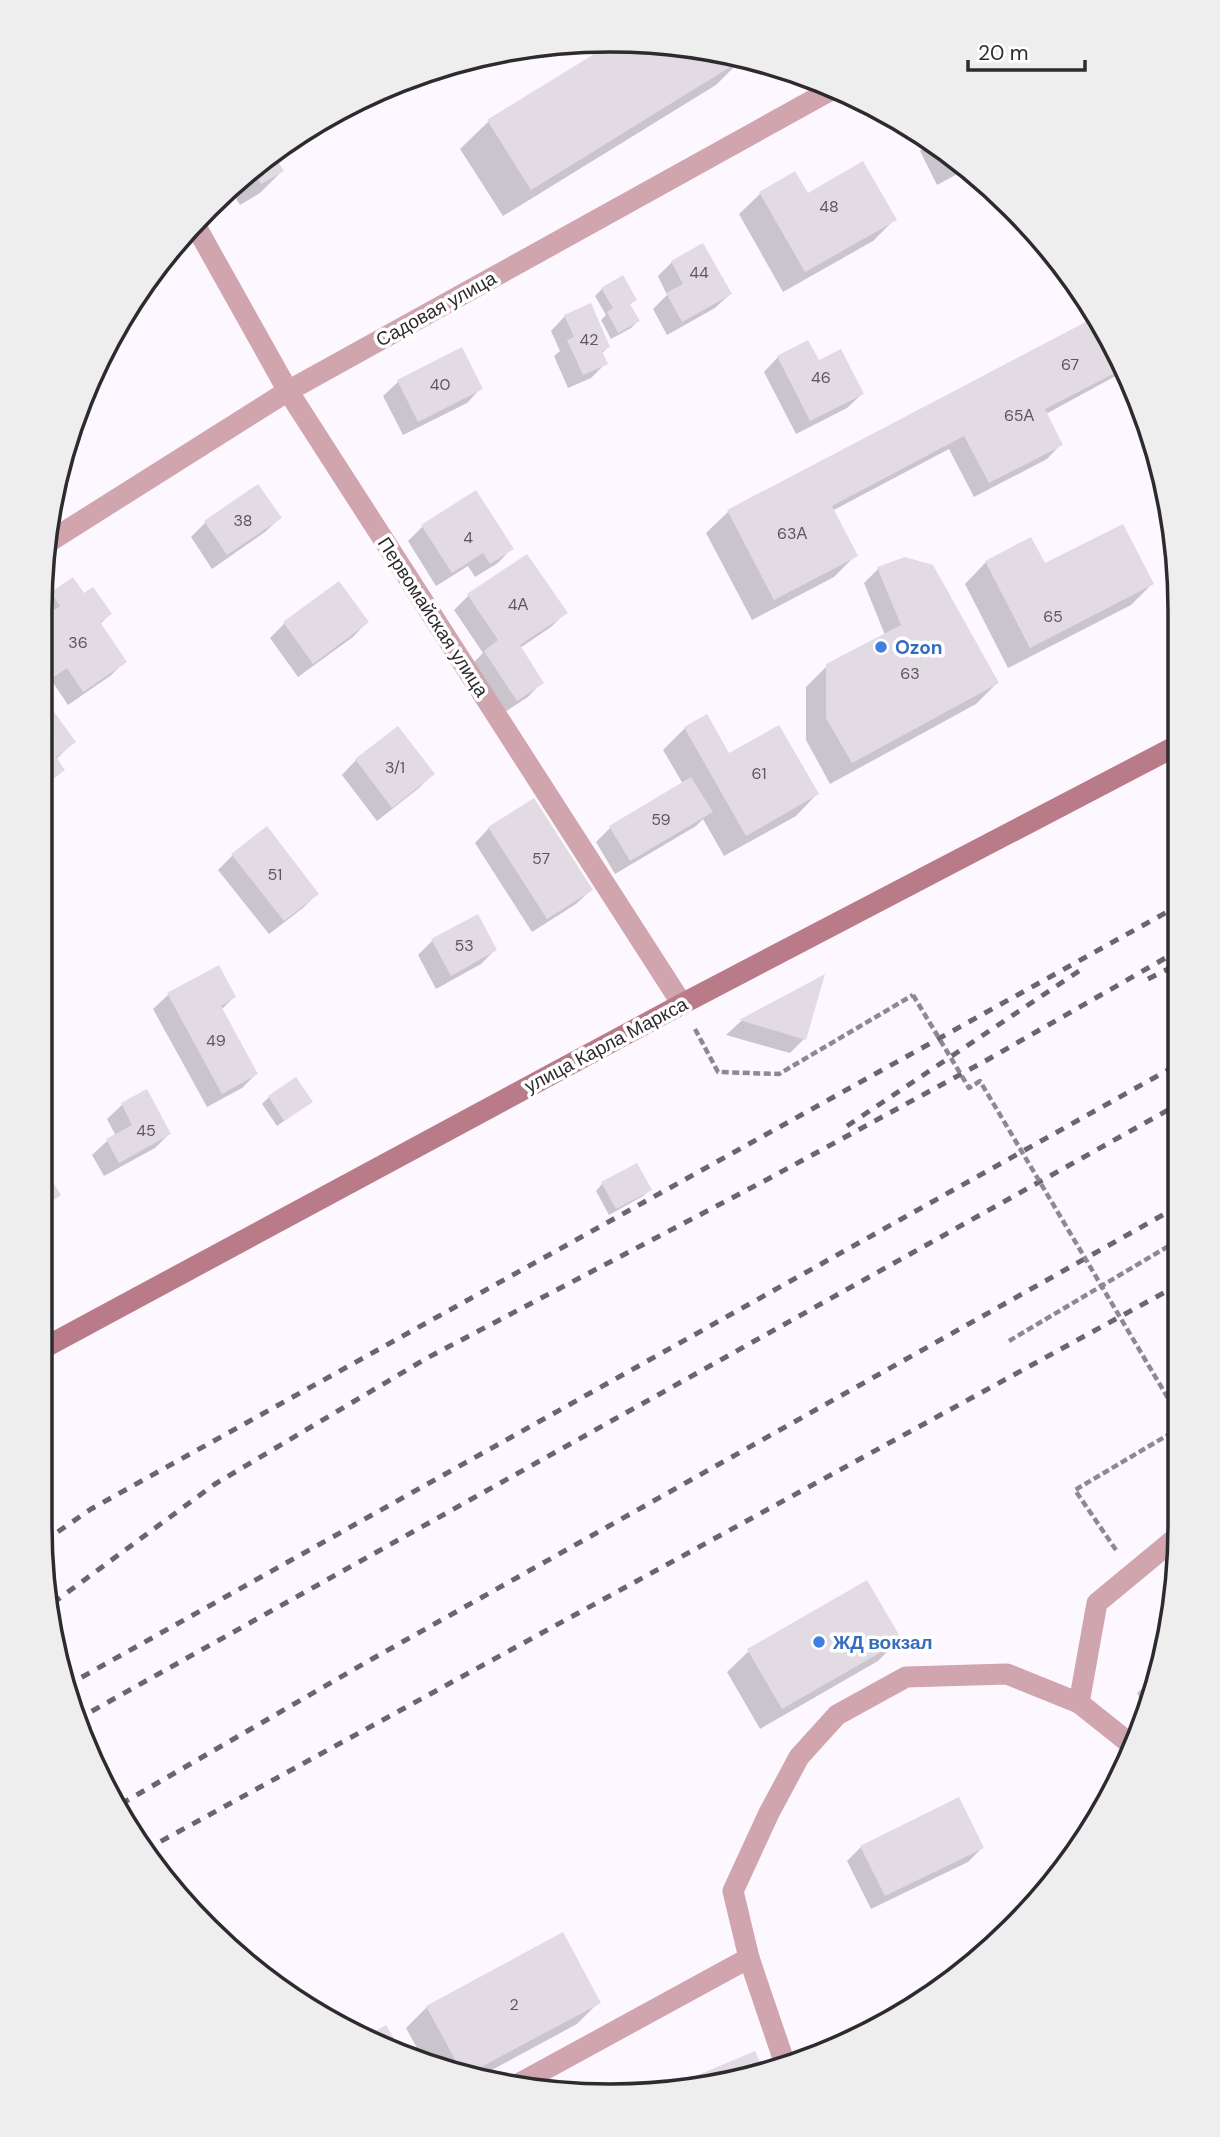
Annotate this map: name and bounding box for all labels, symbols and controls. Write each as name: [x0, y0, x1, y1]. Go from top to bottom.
scale bar: [968, 28, 1085, 72]
text: 20 m: [978, 39, 1029, 67]
house number: 48: [819, 196, 839, 217]
house number: 44: [689, 262, 709, 283]
street label: Садовая улица: [371, 265, 501, 352]
house number: 42: [580, 329, 598, 350]
house number: 67: [1061, 354, 1079, 375]
house number: 46: [811, 367, 831, 388]
house number: 40: [430, 374, 450, 395]
house number: 65А: [1004, 405, 1034, 426]
house number: 38: [233, 510, 253, 531]
house number: 63А: [777, 523, 807, 544]
house number: 4: [463, 527, 473, 548]
street label: Первомайская улица: [372, 532, 494, 702]
house number: 4А: [508, 594, 529, 615]
house number: 65: [1043, 606, 1063, 627]
house number: 36: [68, 632, 88, 653]
place label: Ozon: [895, 635, 943, 660]
marker: Ozon: [873, 639, 889, 655]
house number: 63: [900, 663, 920, 684]
house number: 3/1: [385, 757, 405, 778]
house number: 61: [751, 763, 767, 784]
house number: 59: [651, 809, 671, 830]
house number: 57: [532, 848, 550, 869]
house number: 51: [268, 864, 282, 885]
house number: 53: [454, 935, 474, 956]
street label: улица Карла Маркса: [520, 991, 692, 1099]
house number: 49: [206, 1030, 226, 1051]
house number: 45: [136, 1120, 156, 1141]
place label: ЖД вокзал: [832, 1630, 933, 1655]
marker: ЖД вокзал: [811, 1634, 827, 1650]
house number: 2: [509, 1994, 519, 2015]

